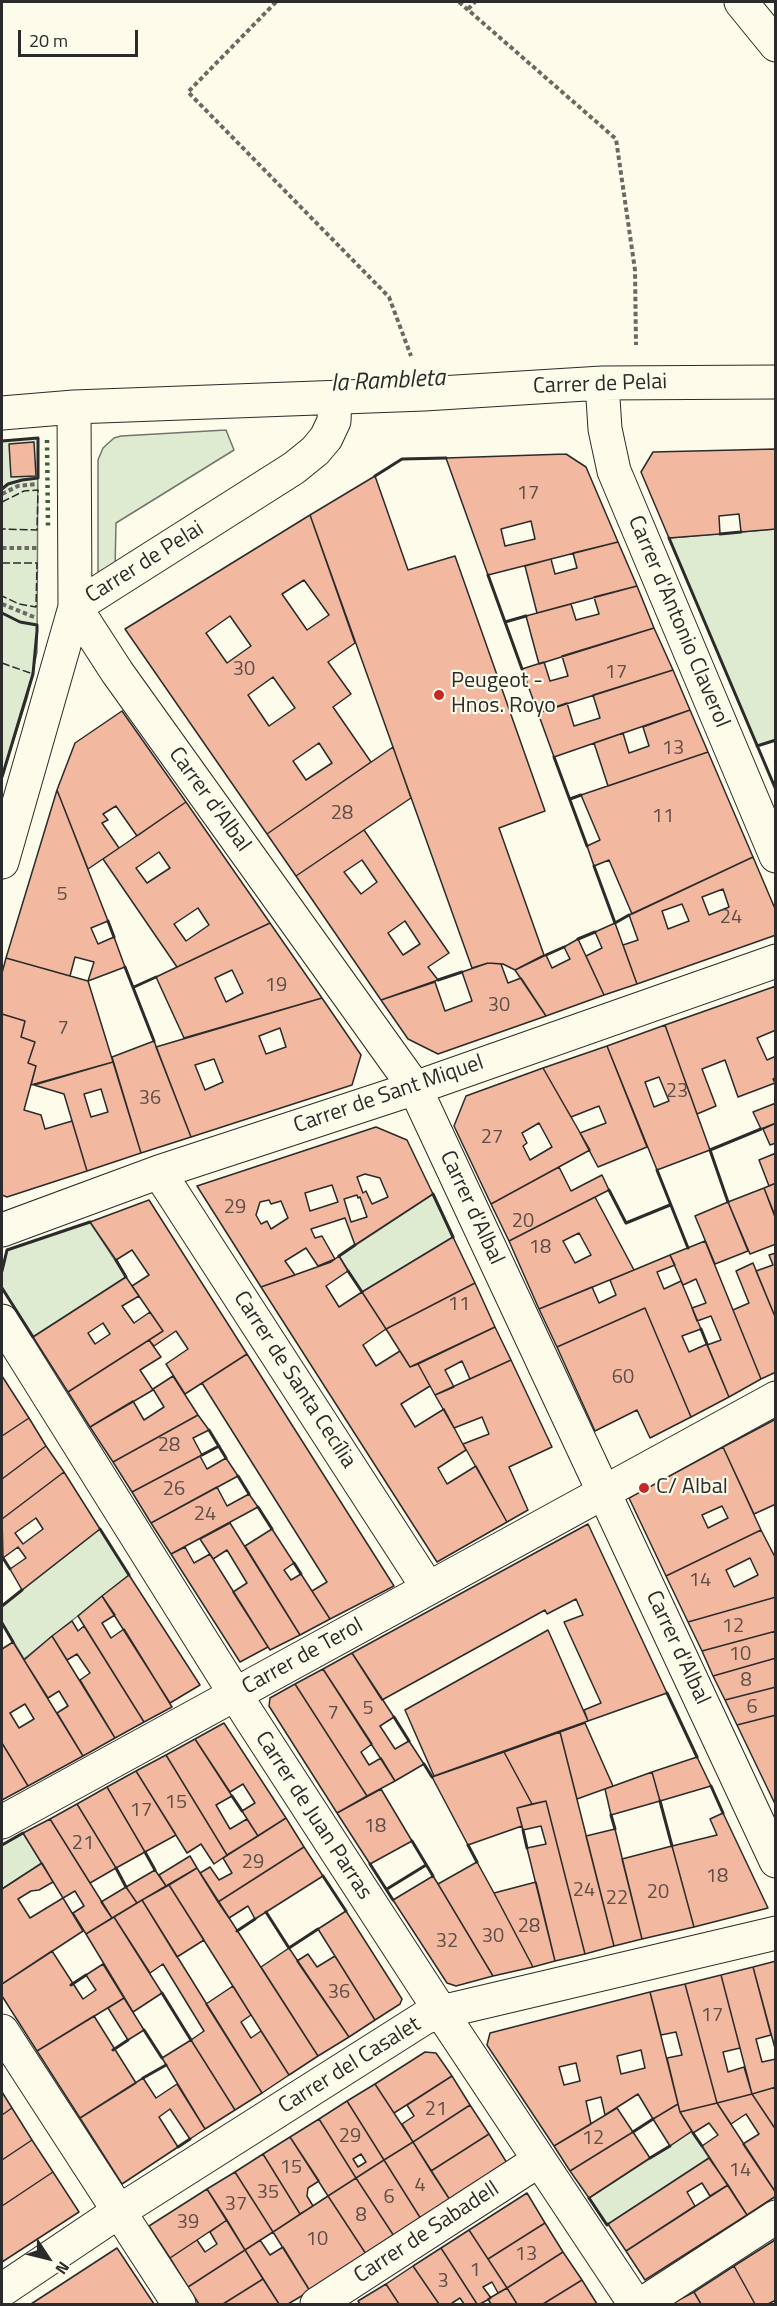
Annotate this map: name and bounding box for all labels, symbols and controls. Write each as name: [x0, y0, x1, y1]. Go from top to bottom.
scale bar: [21, 18, 141, 56]
text: 20 m: [29, 27, 68, 54]
water label: la Rambleta: [330, 365, 446, 399]
street label: Carrer de Pelai: [533, 369, 667, 401]
house number: 17: [517, 482, 539, 506]
street label: Carrer d'Antonio Claverol: [621, 512, 735, 732]
street label: Carrer de Pelai: [81, 516, 209, 610]
house number: 30: [233, 658, 255, 682]
house number: 17: [605, 661, 627, 685]
place label: Peugeot - Hnos. Royo: [451, 669, 556, 720]
marker: Peugeot - Hnos. Royo: [432, 688, 446, 702]
house number: 13: [662, 737, 684, 761]
street label: Carrer d'Albal: [162, 743, 256, 857]
house number: 28: [331, 802, 353, 826]
house number: 11: [652, 805, 674, 829]
house number: 5: [56, 883, 68, 907]
house number: 24: [720, 906, 742, 930]
house number: 19: [265, 974, 287, 998]
house number: 30: [488, 994, 510, 1018]
house number: 7: [57, 1017, 69, 1041]
street label: Carrer de Sant Miquel: [291, 1050, 487, 1140]
house number: 23: [666, 1080, 688, 1104]
house number: 36: [139, 1087, 161, 1111]
house number: 27: [481, 1126, 503, 1150]
street label: Carrer d'Albal: [433, 1147, 509, 1269]
house number: 29: [224, 1196, 246, 1220]
house number: 20: [512, 1210, 534, 1234]
house number: 18: [529, 1236, 551, 1260]
street label: Carrer de Santa Cecília: [227, 1287, 361, 1473]
house number: 11: [448, 1293, 470, 1317]
house number: 60: [612, 1366, 634, 1390]
house number: 28: [158, 1434, 180, 1458]
place label: C/ Albal: [656, 1475, 728, 1501]
house number: 26: [163, 1478, 185, 1502]
marker: C/ Albal: [637, 1481, 651, 1495]
house number: 24: [194, 1503, 216, 1527]
house number: 14: [689, 1569, 711, 1593]
street label: Carrer d'Albal: [639, 1587, 715, 1709]
street label: Carrer de Terol: [238, 1613, 368, 1701]
house number: 12: [722, 1615, 744, 1639]
house number: 10: [729, 1643, 751, 1667]
house number: 8: [740, 1669, 752, 1693]
house number: 6: [746, 1696, 758, 1720]
house number: 5: [362, 1697, 374, 1721]
house number: 7: [327, 1702, 339, 1726]
street label: Carrer de Juan Parras: [249, 1727, 377, 1905]
house number: 15: [165, 1791, 187, 1815]
house number: 17: [130, 1799, 152, 1823]
house number: 18: [364, 1815, 386, 1839]
house number: 21: [72, 1832, 94, 1856]
house number: 29: [242, 1851, 264, 1875]
house number: 18: [706, 1865, 728, 1889]
house number: 24: [573, 1879, 595, 1903]
house number: 20: [647, 1881, 669, 1905]
house number: 22: [606, 1887, 628, 1911]
house number: 28: [518, 1915, 540, 1939]
house number: 30: [482, 1925, 504, 1949]
house number: 32: [436, 1930, 458, 1954]
house number: 36: [328, 1981, 350, 2005]
house number: 17: [701, 2004, 723, 2028]
street label: Carrer del Casalet: [274, 2012, 426, 2120]
house number: 21: [425, 2098, 447, 2122]
house number: 29: [339, 2125, 361, 2149]
house number: 12: [582, 2127, 604, 2151]
house number: 15: [280, 2156, 302, 2180]
house number: 14: [729, 2159, 751, 2183]
house number: 4: [414, 2174, 426, 2198]
street label: Carrer de Sabadell: [350, 2176, 504, 2290]
house number: 35: [257, 2181, 279, 2205]
house number: 6: [383, 2186, 395, 2210]
house number: 37: [225, 2193, 247, 2217]
house number: 8: [355, 2204, 367, 2228]
house number: 39: [177, 2211, 199, 2235]
north arrow: [18, 2228, 78, 2288]
house number: 10: [306, 2228, 328, 2252]
house number: 13: [515, 2243, 537, 2267]
text: N: [50, 2257, 76, 2280]
house number: 1: [469, 2259, 481, 2283]
house number: 3: [437, 2270, 449, 2294]

